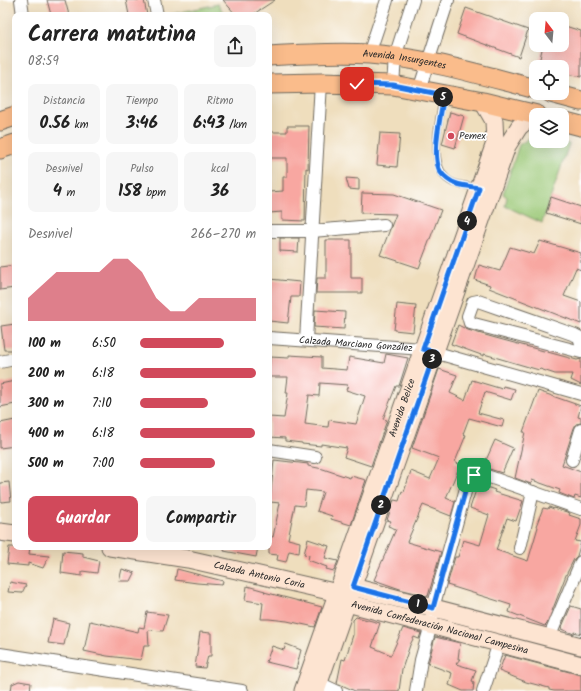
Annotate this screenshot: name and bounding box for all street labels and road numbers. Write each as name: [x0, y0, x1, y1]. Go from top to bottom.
street label: Avenida Insurgentes: [362, 46, 449, 74]
street label: Calzada Marciano González: [298, 332, 414, 356]
street label: Avenida Belice: [385, 376, 420, 439]
street label: Calzada Antonio Coria: [212, 557, 307, 593]
street label: Avenida Confederación Nacional Campesina: [349, 596, 530, 659]

